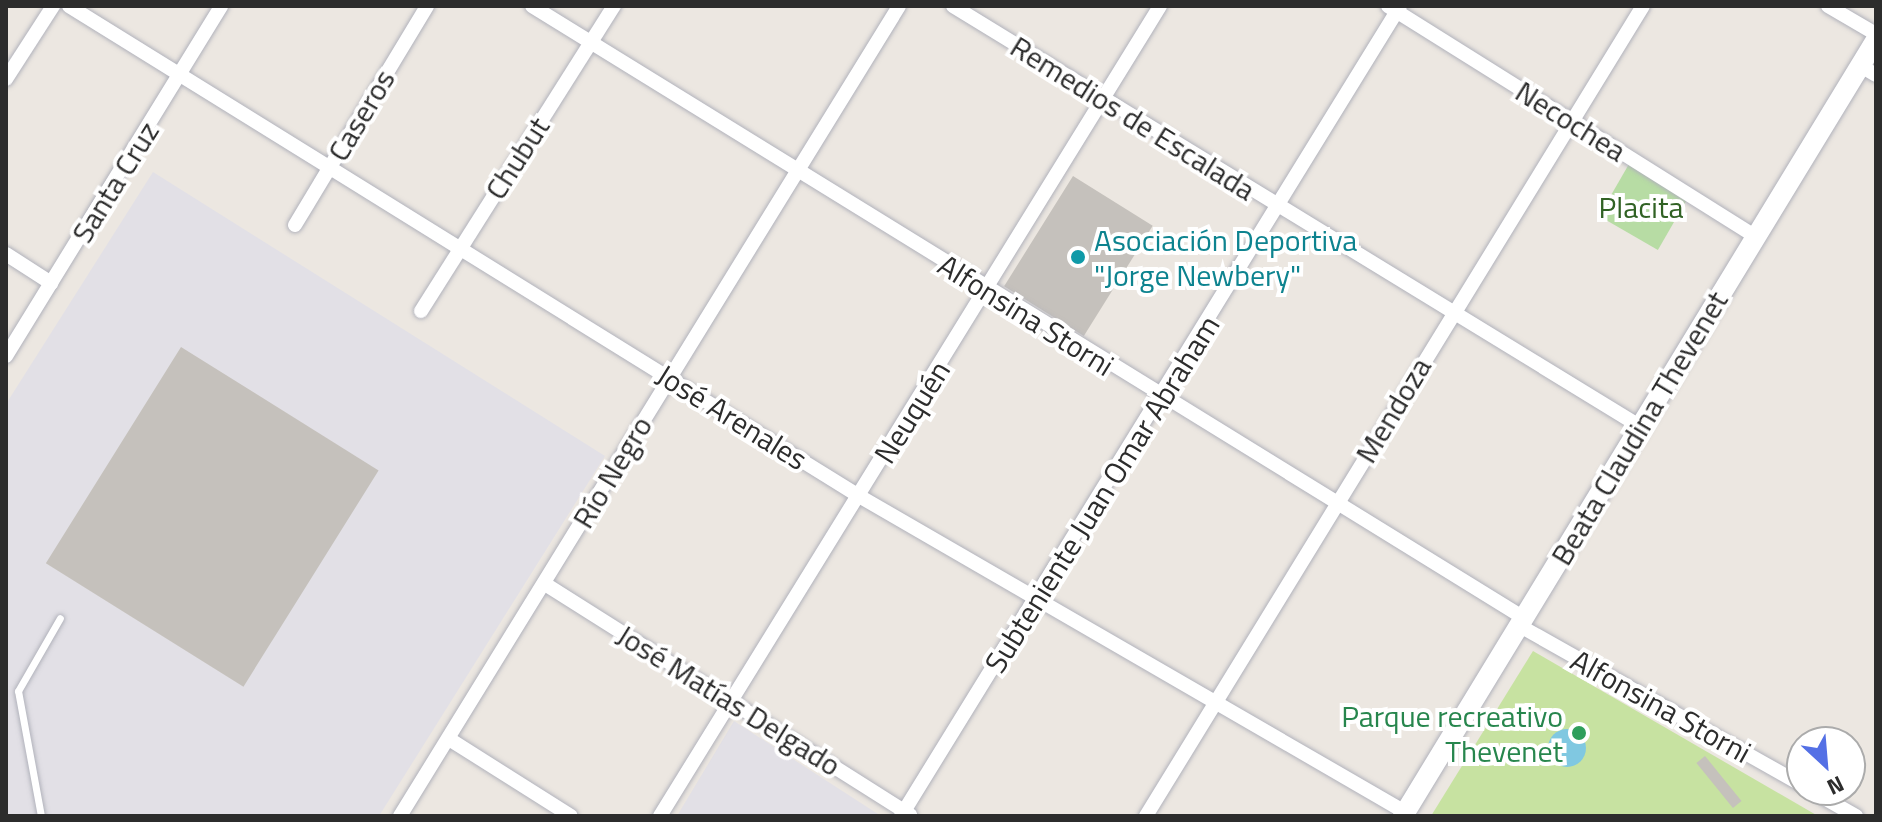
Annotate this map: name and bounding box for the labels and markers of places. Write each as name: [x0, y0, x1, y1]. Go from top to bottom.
place label: Asociación Deportiva "Jorge Newbery": [1094, 222, 1357, 292]
marker: Asociación Deportiva "Jorge Newbery": [1069, 248, 1087, 266]
place label: Parque recreativo Thevenet: [1341, 698, 1563, 768]
marker: Parque recreativo Thevenet: [1570, 724, 1588, 742]

